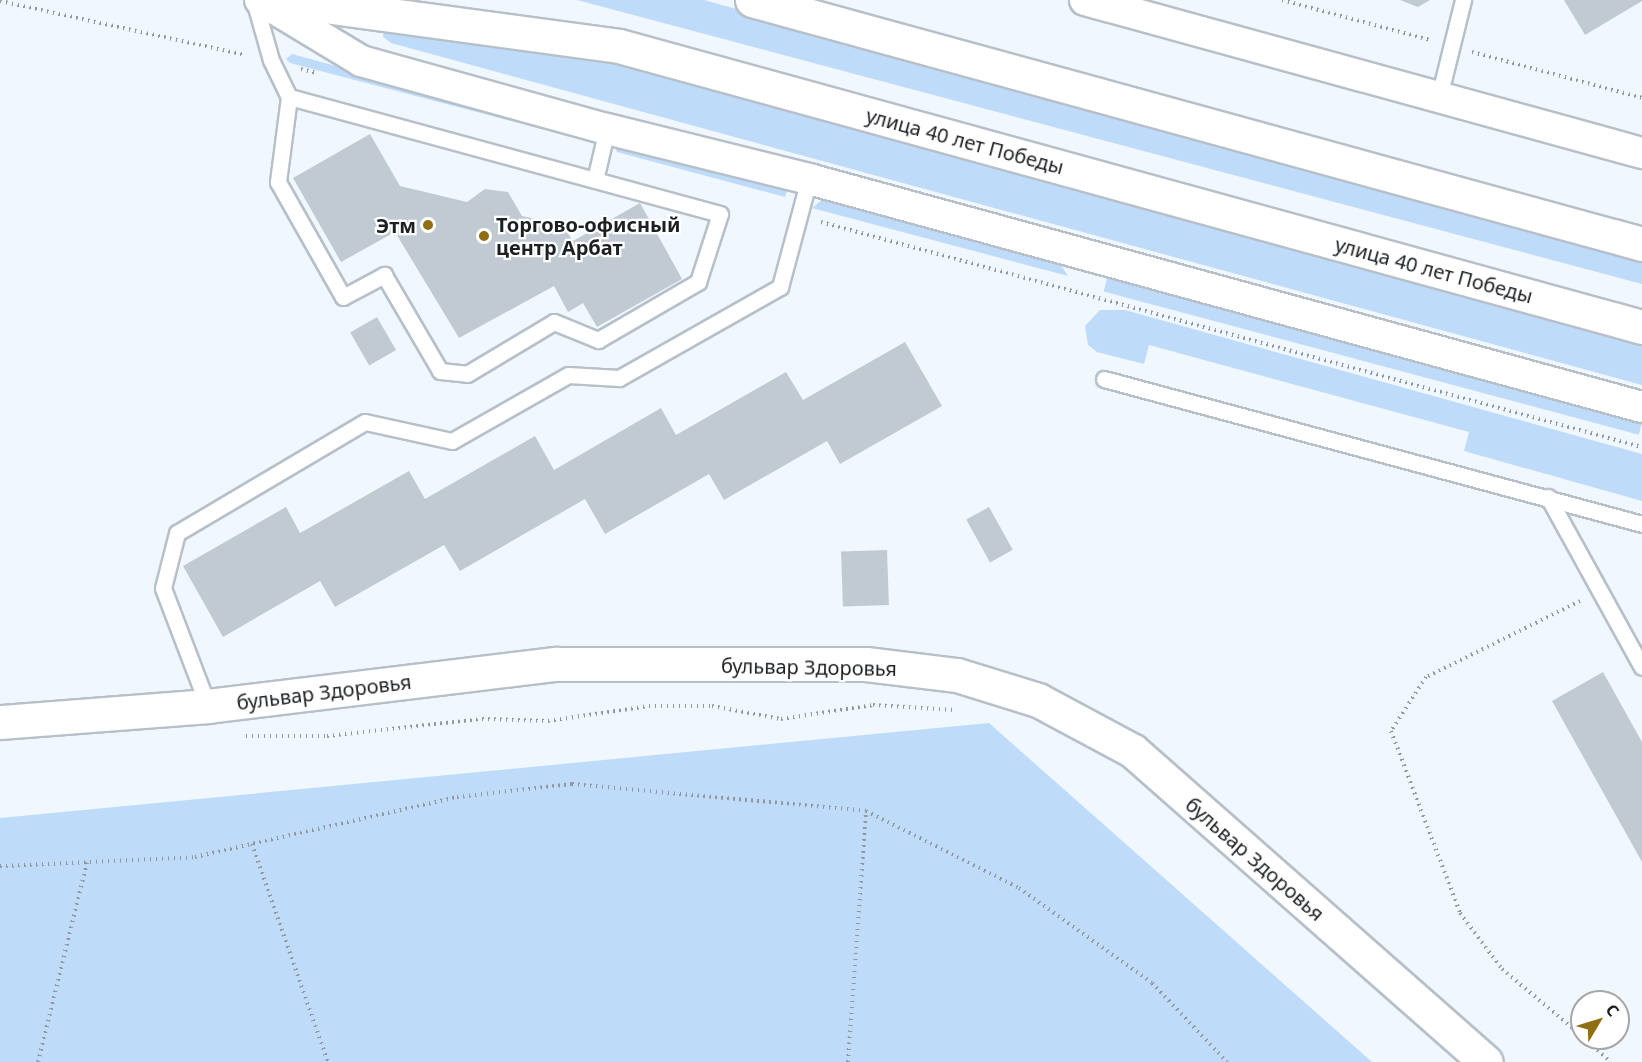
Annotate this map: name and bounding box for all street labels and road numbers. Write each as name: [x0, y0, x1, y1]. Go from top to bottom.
street label: улица 40 лет Победы: [864, 103, 1066, 179]
street label: улица 40 лет Победы: [1333, 232, 1535, 308]
street label: бульвар Здоровья: [721, 653, 897, 681]
street label: бульвар Здоровья: [235, 669, 413, 715]
street label: бульвар Здоровья: [1181, 792, 1329, 926]

